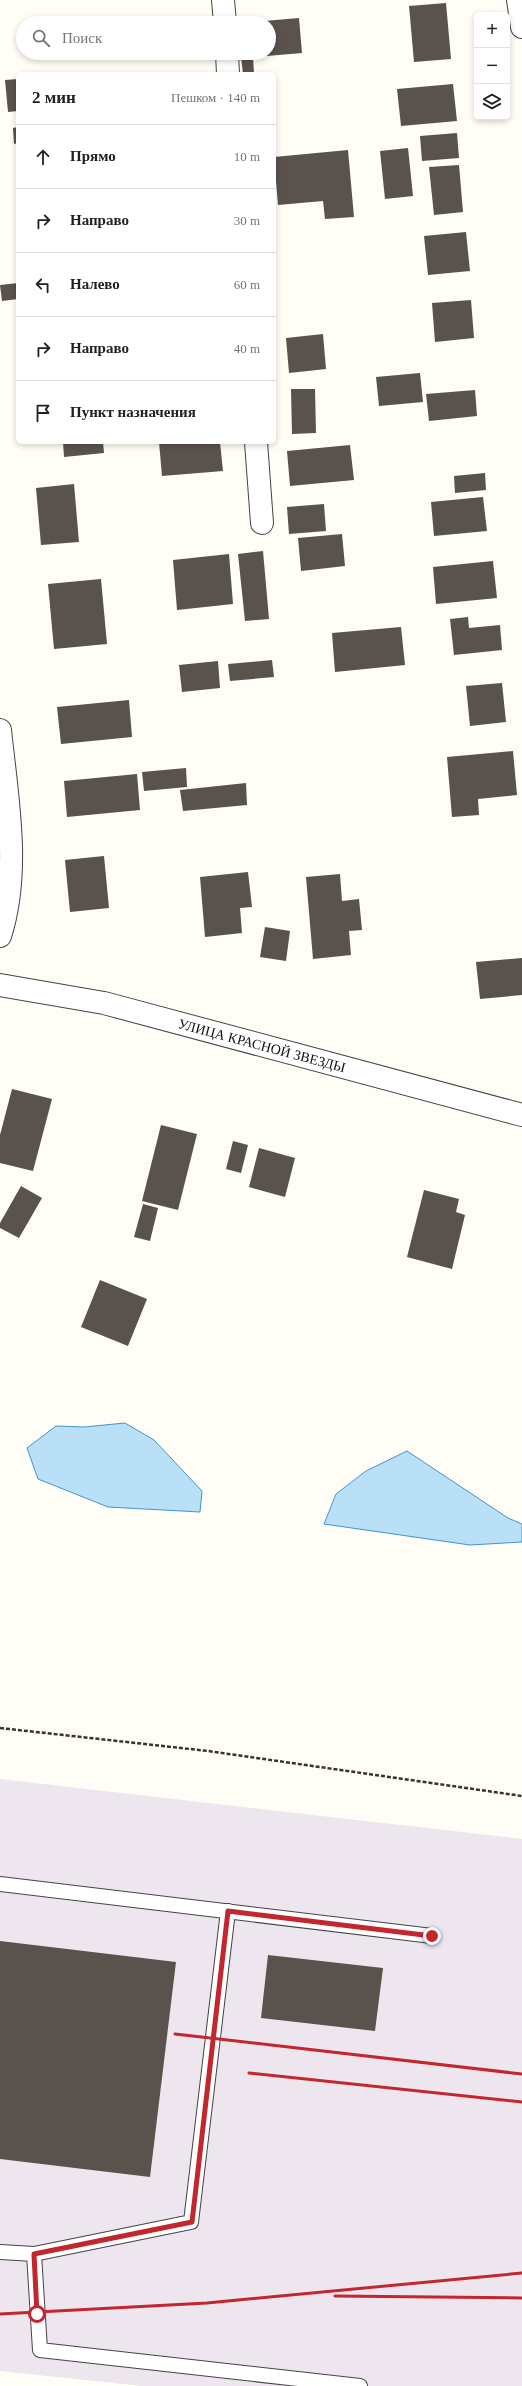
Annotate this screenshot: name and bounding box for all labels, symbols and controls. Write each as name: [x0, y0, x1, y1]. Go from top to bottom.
map controls: [474, 12, 510, 120]
button: +: [474, 12, 510, 48]
search box: [16, 16, 276, 60]
icon: search: [30, 27, 52, 49]
text: Поиск: [62, 30, 102, 46]
button: −: [474, 48, 510, 84]
button: layers: [474, 84, 510, 120]
text: 2 мин: [32, 88, 76, 107]
text: Пешком · 140 m: [171, 90, 260, 105]
icon: ahead: [32, 146, 54, 168]
text: Прямо: [70, 148, 116, 164]
text: 10 m: [234, 149, 260, 164]
icon: right: [32, 210, 54, 232]
text: Направо: [70, 212, 129, 228]
text: 30 m: [234, 213, 260, 228]
icon: left: [32, 274, 54, 296]
text: Налево: [70, 276, 120, 292]
text: 60 m: [234, 277, 260, 292]
icon: right: [32, 338, 54, 360]
text: Направо: [70, 340, 129, 356]
text: 40 m: [234, 341, 260, 356]
icon: arrive: [32, 402, 54, 424]
text: Пункт назначения: [70, 404, 196, 420]
street label: УЛИЦА КРАСНОЙ ЗВЕЗДЫ: [177, 1016, 347, 1075]
route end: [423, 1927, 441, 1945]
route start: [28, 2305, 46, 2323]

